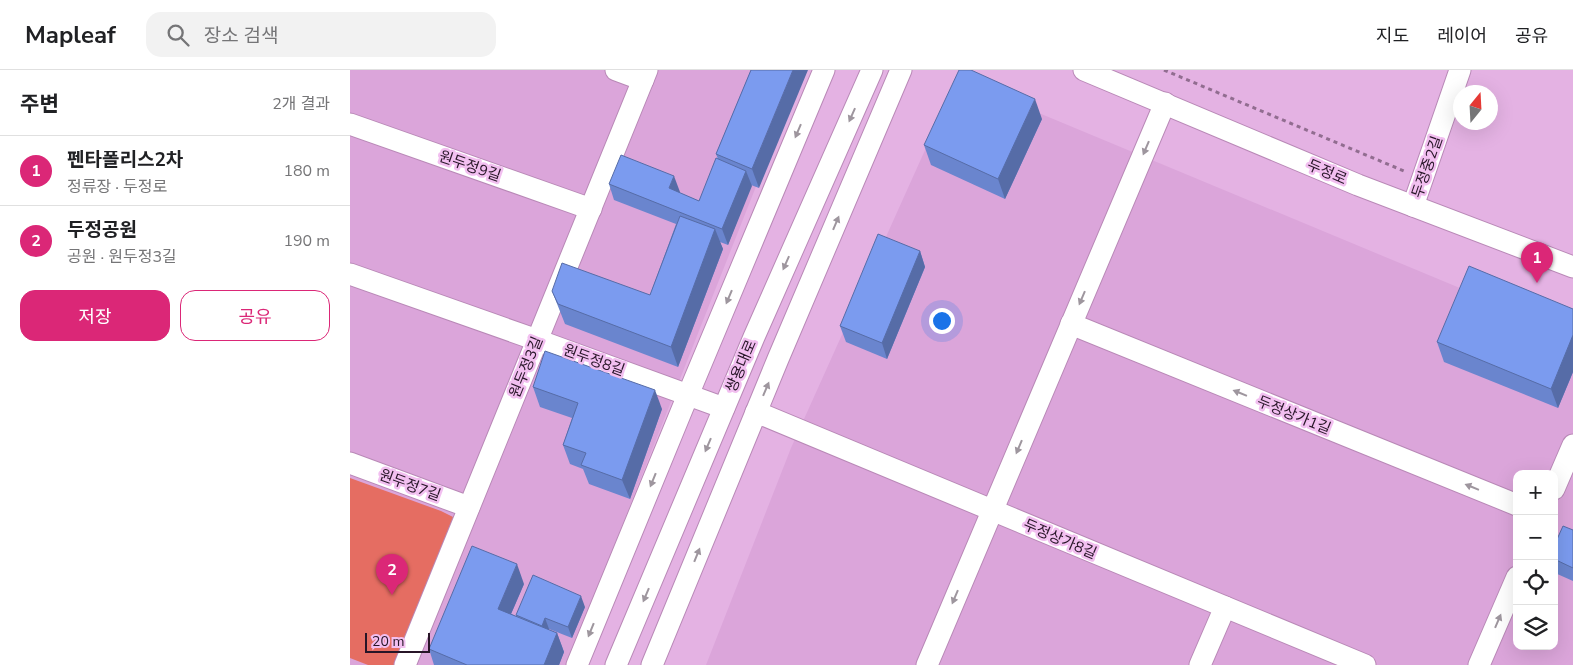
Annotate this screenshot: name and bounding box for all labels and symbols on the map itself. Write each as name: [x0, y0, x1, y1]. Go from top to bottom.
north arrow: [1453, 85, 1498, 130]
one-way arrow: [848, 108, 856, 122]
one-way arrow: [794, 124, 802, 139]
street label: 두정중2길: [1407, 133, 1447, 201]
one-way arrow: [1141, 141, 1149, 155]
street label: 원두정9길: [436, 146, 504, 186]
street label: 두정로: [1304, 155, 1350, 189]
one-way arrow: [833, 216, 841, 230]
pin: 1: [1521, 242, 1553, 283]
one-way arrow: [782, 256, 790, 270]
one-way arrow: [724, 290, 732, 304]
one-way arrow: [1078, 291, 1086, 305]
your location: [929, 308, 955, 334]
street label: 원두정3길: [505, 333, 547, 401]
street label: 쌍용대로: [721, 337, 761, 395]
street label: 원두정8길: [560, 340, 628, 380]
one-way arrow: [762, 381, 770, 396]
one-way arrow: [1232, 389, 1247, 397]
street label: 두정상가1길: [1254, 391, 1334, 439]
one-way arrow: [704, 438, 712, 452]
one-way arrow: [1014, 440, 1022, 454]
street label: 원두정7길: [376, 465, 444, 505]
one-way arrow: [649, 472, 656, 487]
one-way arrow: [1464, 483, 1479, 490]
street label: 두정상가8길: [1020, 515, 1100, 563]
one-way arrow: [694, 548, 702, 562]
pin: 2: [376, 554, 408, 595]
one-way arrow: [641, 588, 649, 602]
one-way arrow: [951, 590, 959, 604]
one-way arrow: [1495, 614, 1503, 628]
one-way arrow: [587, 623, 595, 637]
scale bar: [365, 630, 430, 653]

